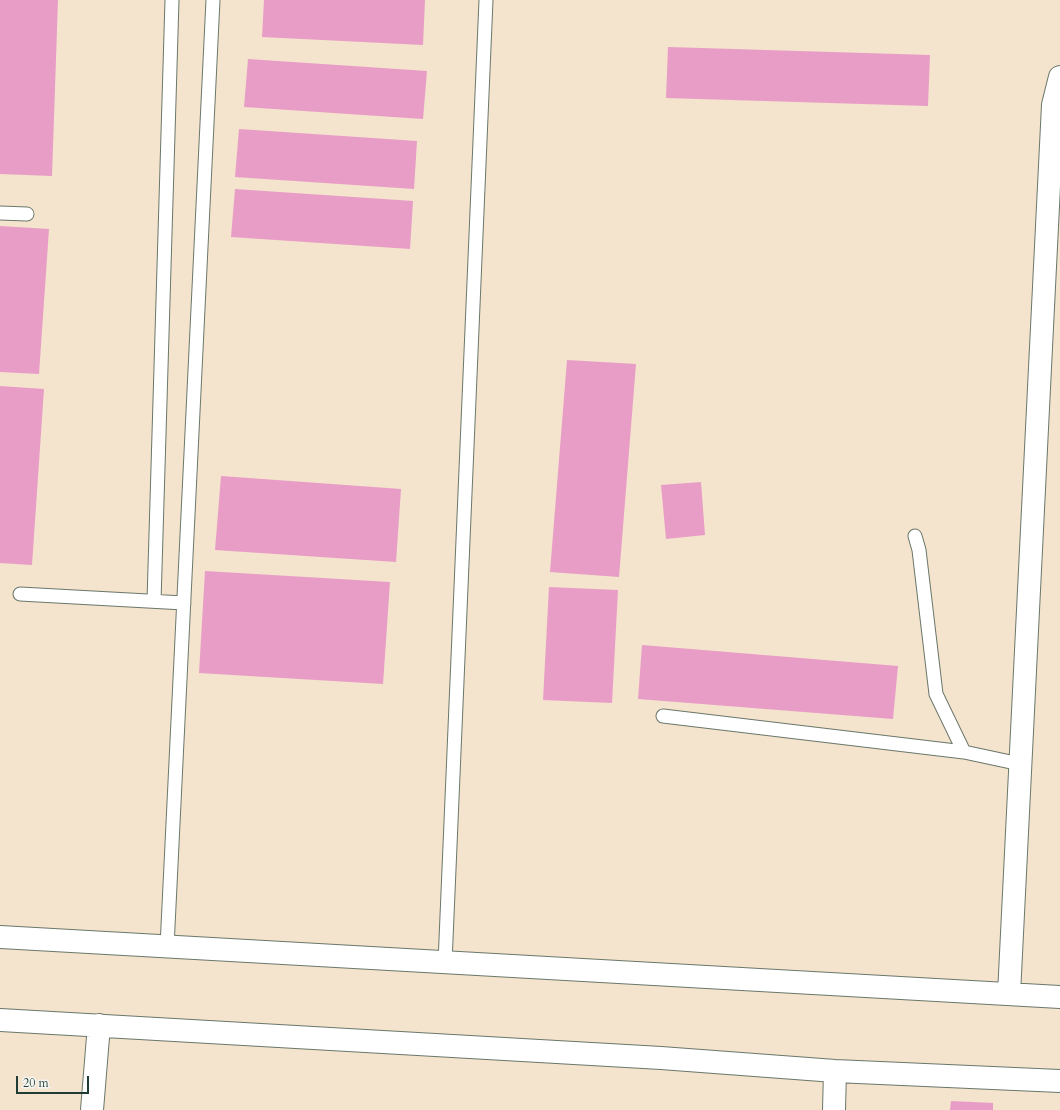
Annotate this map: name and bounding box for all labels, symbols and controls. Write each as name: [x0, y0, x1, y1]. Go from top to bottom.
scale bar: [18, 1068, 91, 1094]
text: 20 m: [23, 1075, 49, 1091]

